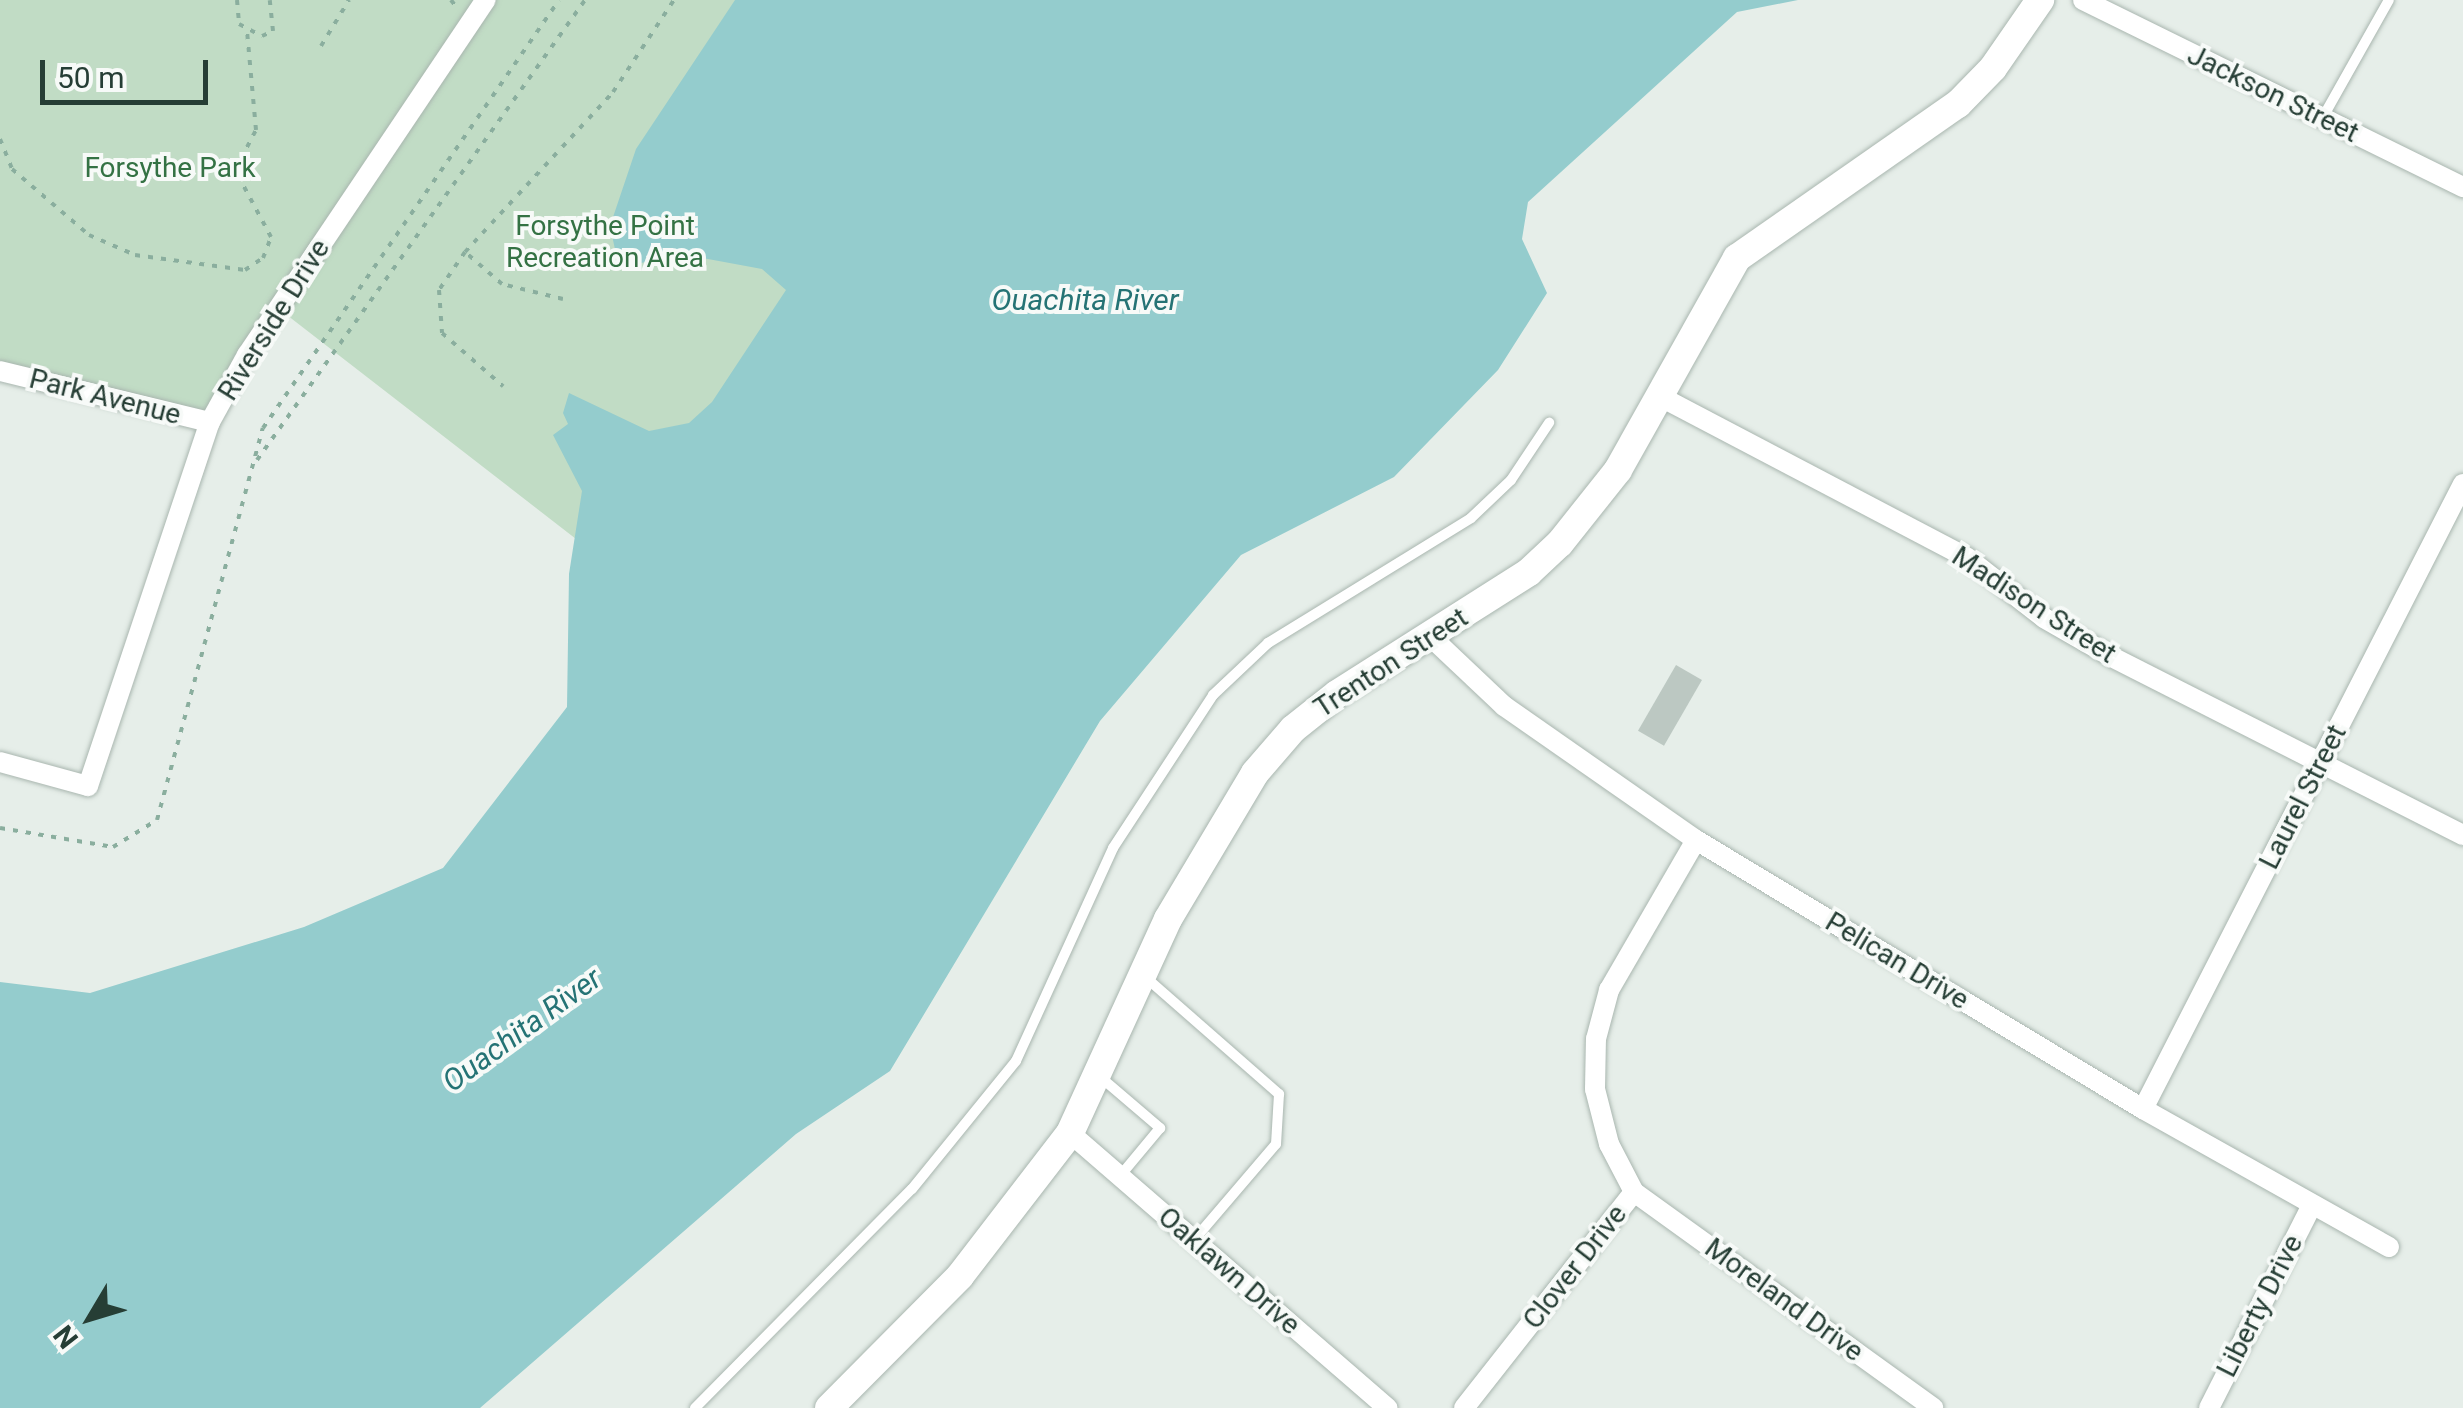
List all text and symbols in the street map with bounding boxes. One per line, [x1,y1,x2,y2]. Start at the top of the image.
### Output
street label: Jackson Street [2182,38,2364,150]
scale bar [45,40,212,102]
text: 50 m [57,60,124,95]
park label: Forsythe Park [84,151,256,185]
park label: Forsythe Point Recreation Area [506,209,704,275]
street label: Riverside Drive [211,233,337,407]
water label: Ouachita River [991,282,1179,318]
street label: Park Avenue [26,362,184,432]
street label: Madison Street [1946,539,2122,671]
street label: Trenton Street [1308,601,1474,725]
street label: Laurel Street [2252,719,2354,875]
street label: Pelican Drive [1819,905,1975,1017]
water label: Ouachita River [436,960,608,1100]
street label: Clover Drive [1516,1198,1634,1336]
street label: Oaklawn Drive [1151,1200,1307,1342]
street label: Liberty Drive [2210,1229,2310,1383]
street label: Moreland Drive [1698,1231,1870,1369]
north arrow [40,1268,140,1368]
text: N [47,1319,85,1355]

